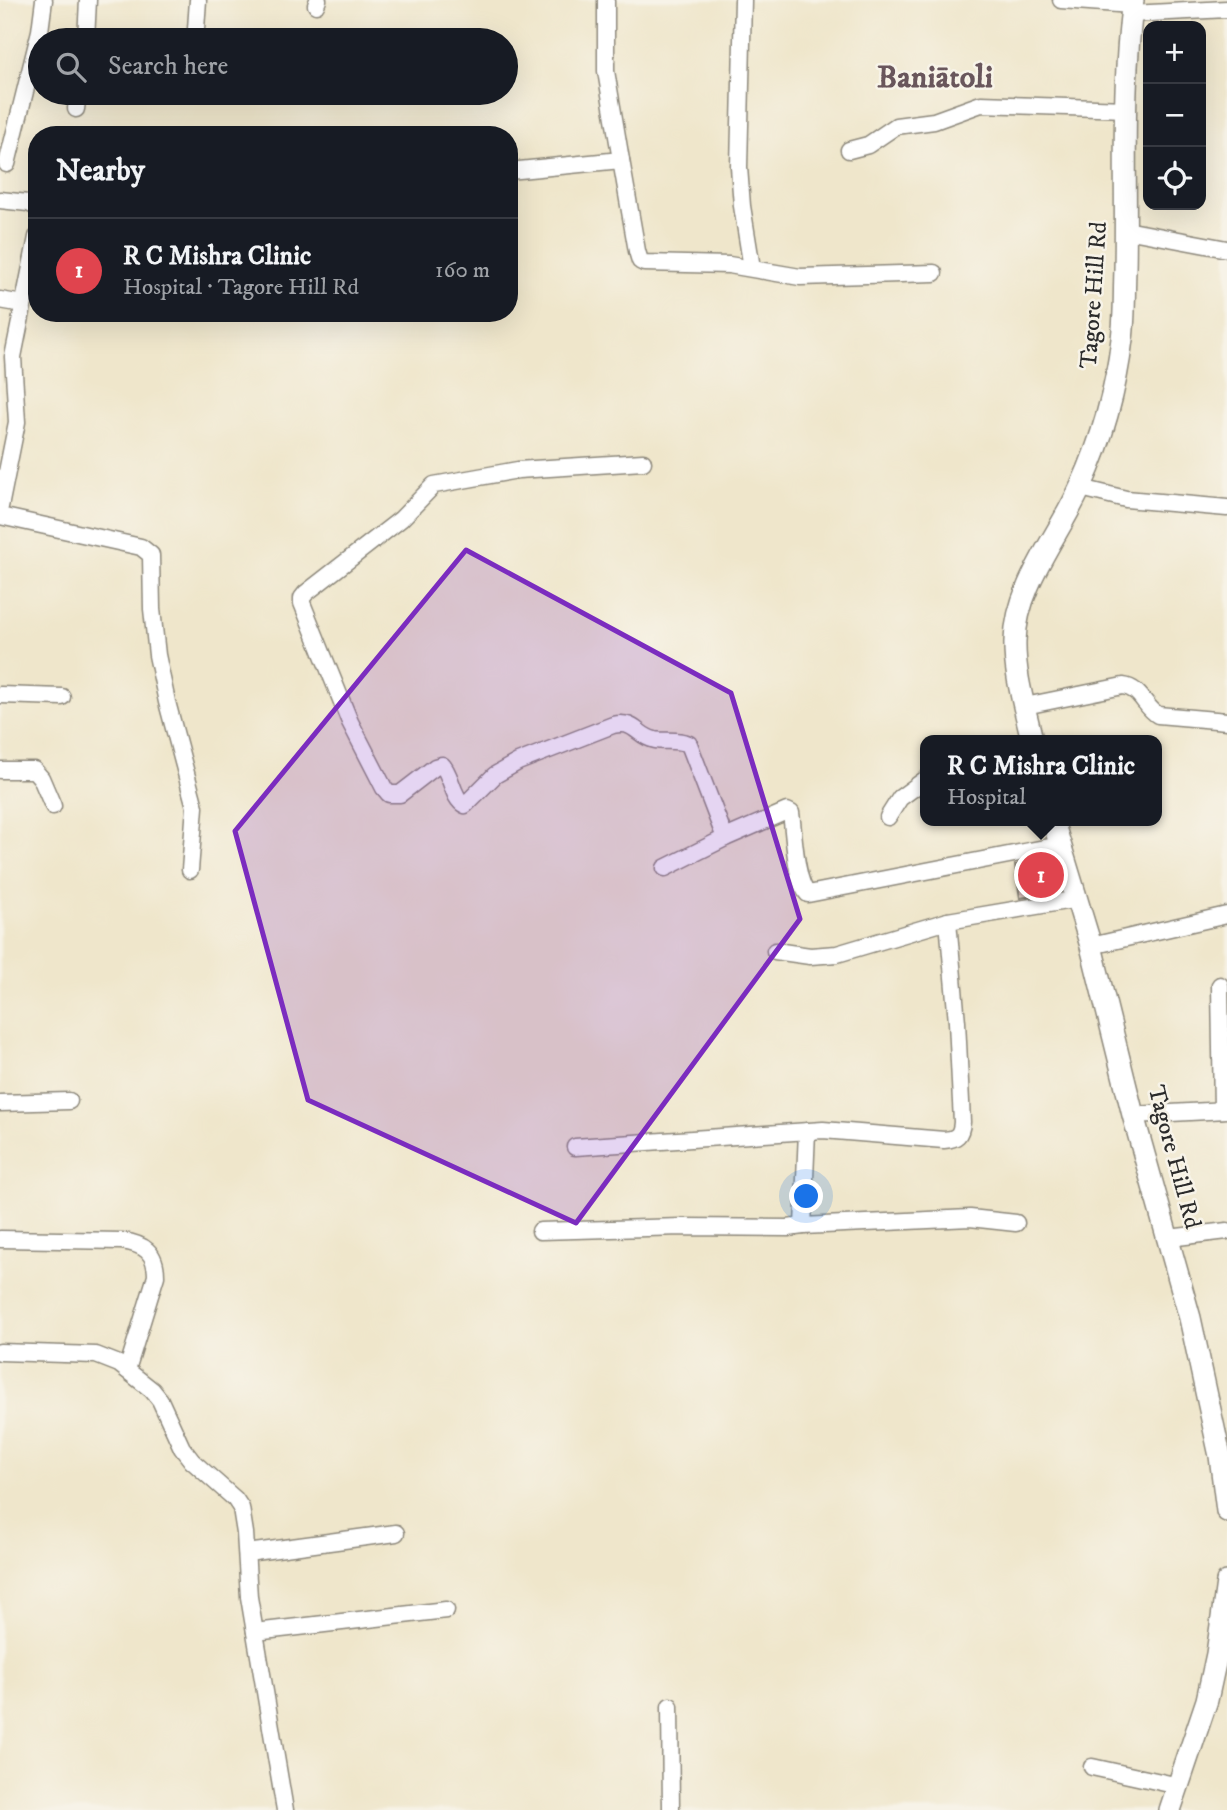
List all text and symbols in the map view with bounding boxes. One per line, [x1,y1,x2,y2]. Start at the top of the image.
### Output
map controls [1143,21,1206,210]
button: + [1143,21,1206,84]
search box [28,28,518,105]
icon: search [52,48,90,86]
text: Search here [108,50,228,83]
district label: Baniātoli [877,58,993,98]
button: − [1143,84,1206,147]
button: locate [1143,147,1206,210]
text: Nearby [56,153,145,190]
street label: Tagore Hill Rd [1074,220,1114,370]
text: R C Mishra Clinic [123,240,311,273]
text: 1 [75,256,83,285]
text: 160 m [435,256,490,285]
text: Hospital · Tagore Hill Rd [123,273,359,302]
popup [920,735,1162,826]
text: R C Mishra Clinic [947,750,1135,783]
text: Hospital [947,783,1026,812]
pin: 1 [1018,849,1064,901]
street label: Tagore Hill Rd [1140,1082,1208,1232]
your location [789,1179,823,1213]

